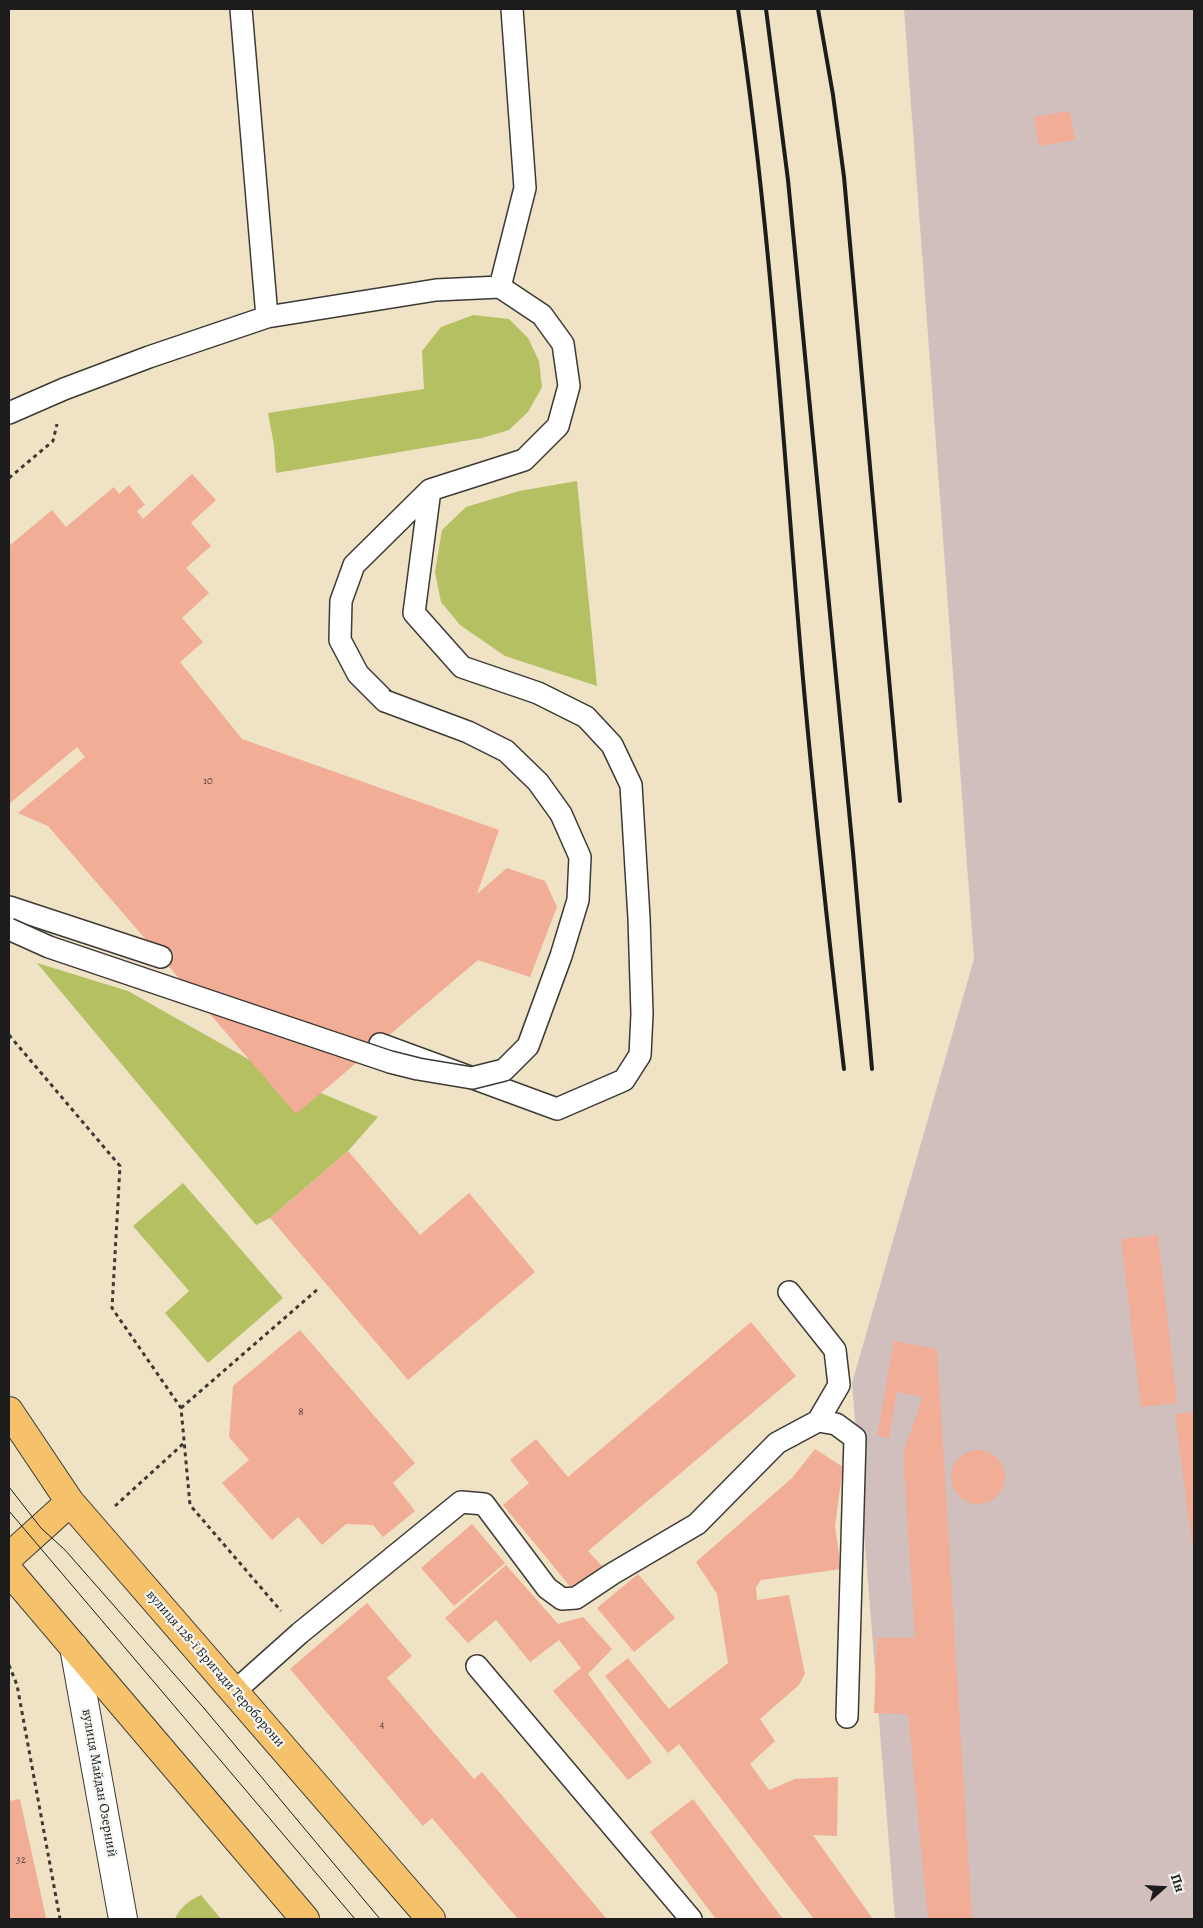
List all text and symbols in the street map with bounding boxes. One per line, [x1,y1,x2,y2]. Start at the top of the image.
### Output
house number: 10 [203,774,213,788]
house number: 8 [298,1405,304,1419]
street label: вулиця 128-ї Бригади Тероборони [142,1587,288,1751]
street label: вулиця Майдан Озерний [78,1708,120,1858]
house number: 4 [380,1718,384,1732]
house number: 32 [16,1853,26,1867]
north arrow [1138,1863,1188,1913]
text: Пн [1166,1871,1190,1895]

